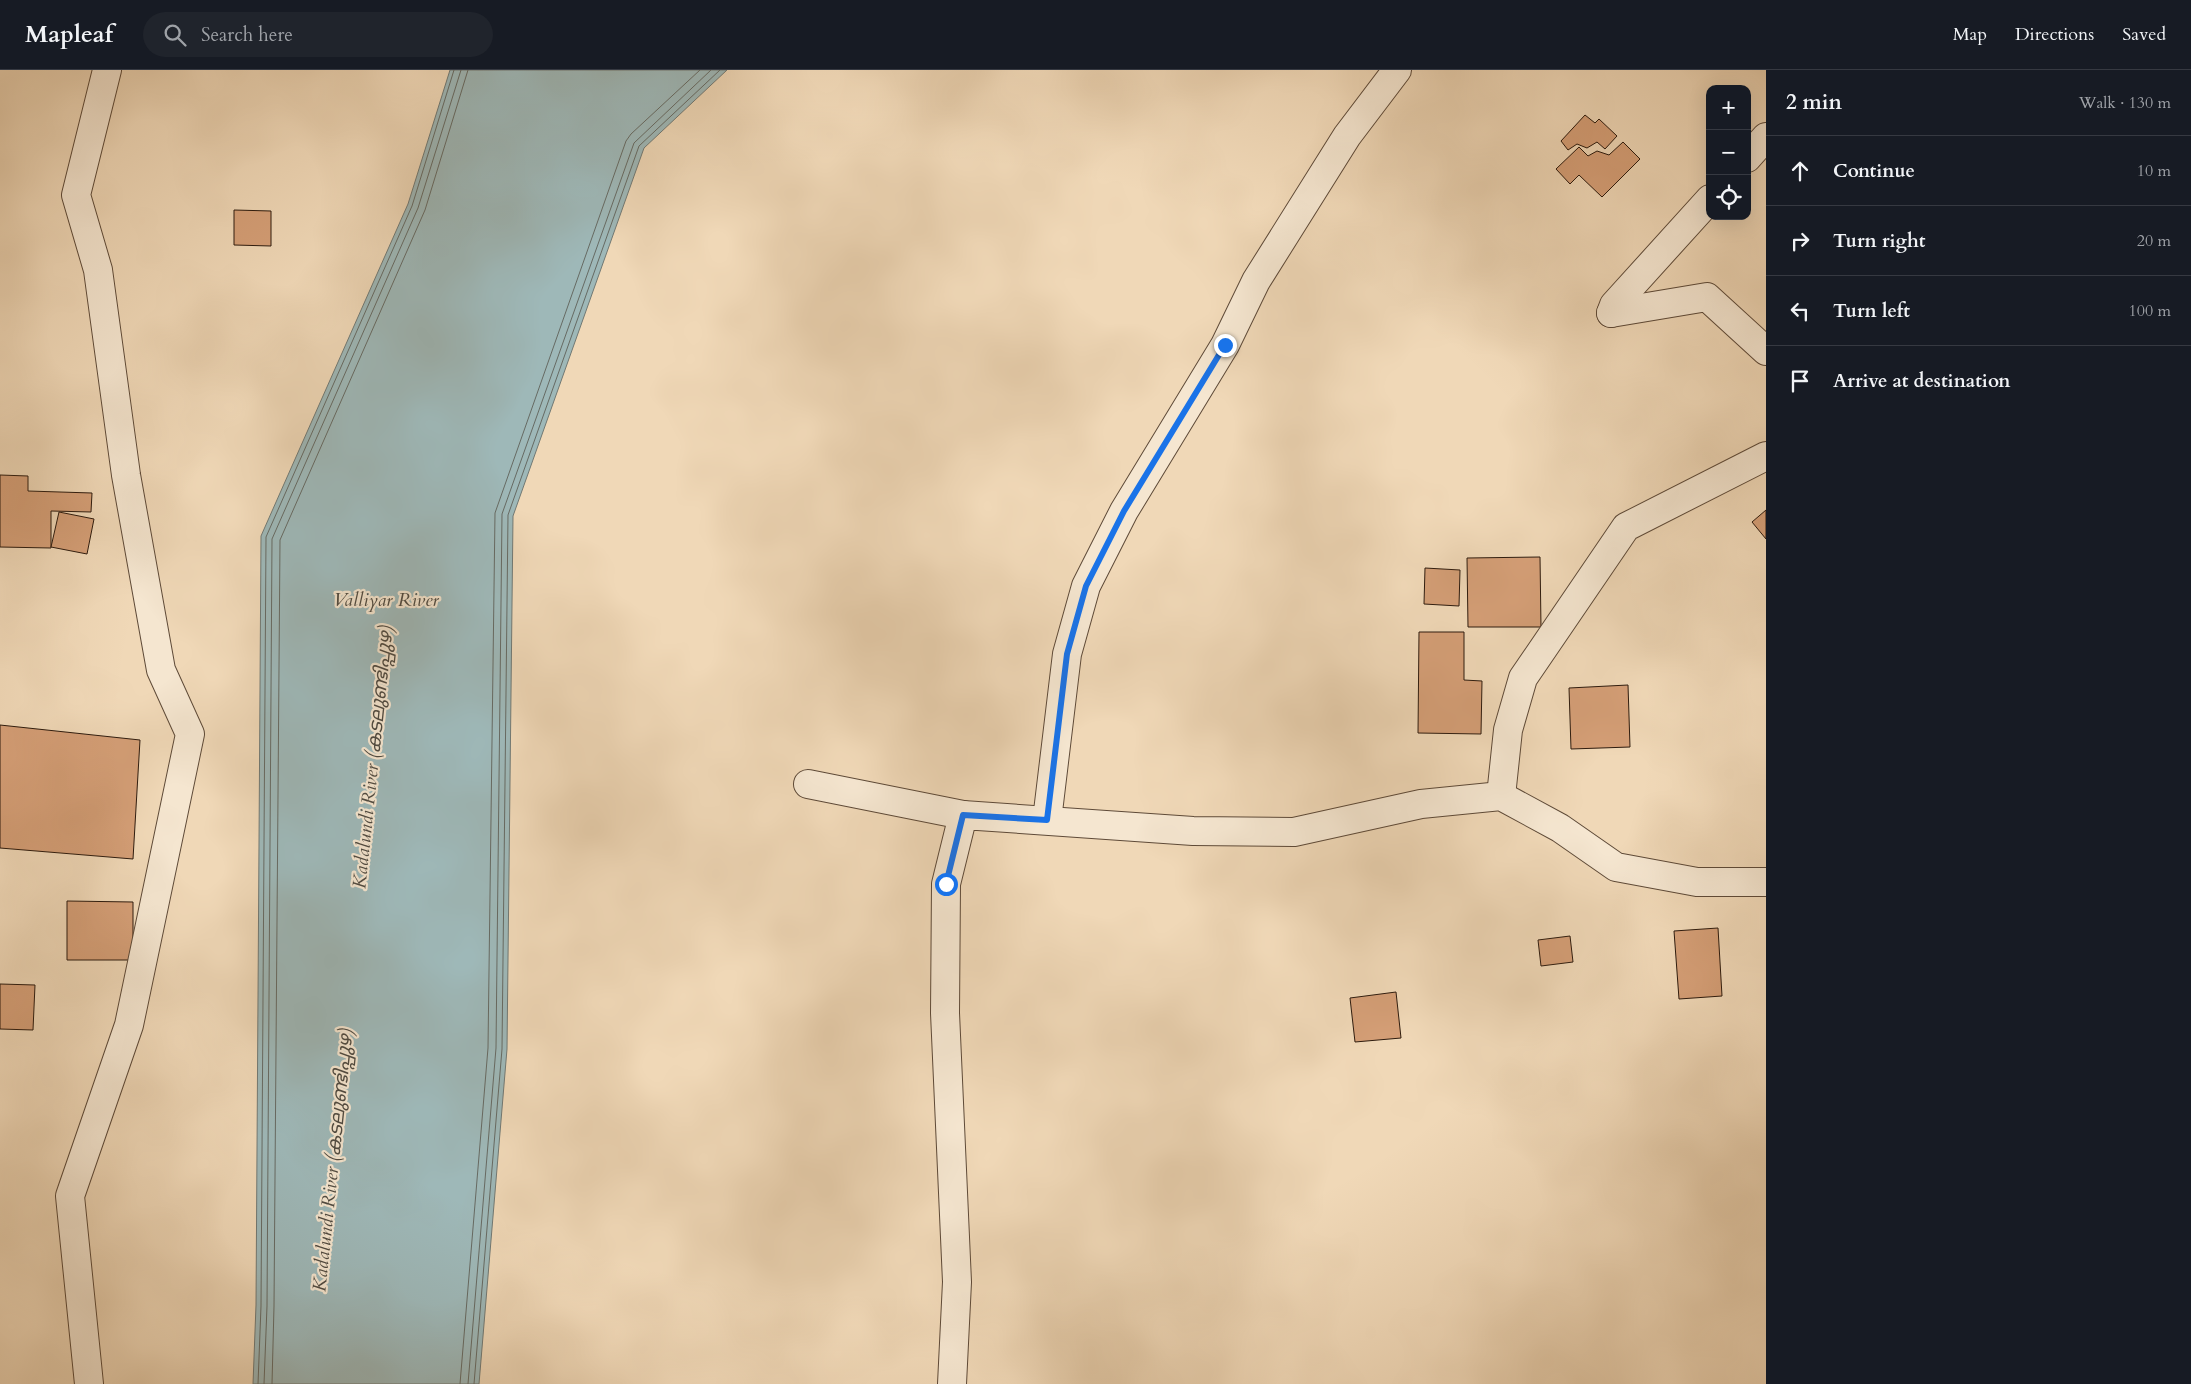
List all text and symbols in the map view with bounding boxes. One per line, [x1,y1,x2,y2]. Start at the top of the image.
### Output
search box [143,12,493,57]
text: Mapleaf [25,18,113,51]
icon: search [161,21,189,49]
text: Search here [201,22,293,48]
text: Map [1953,22,1987,47]
text: Directions [2015,22,2094,47]
text: Saved [2122,22,2166,47]
map controls [1706,85,1751,220]
button: + [1706,85,1751,130]
text: 2 min [1786,88,1842,117]
text: Walk · 130 m [2079,92,2171,114]
button: − [1706,130,1751,175]
icon: ahead [1786,157,1814,185]
text: Continue [1833,158,1915,184]
text: 10 m [2137,160,2171,182]
button: locate [1706,175,1751,220]
icon: right [1786,227,1814,255]
text: Turn right [1833,228,1925,254]
text: 20 m [2137,230,2171,252]
icon: left [1786,297,1814,325]
text: Turn left [1833,298,1910,324]
text: 100 m [2129,300,2171,322]
route end [1214,334,1237,357]
icon: arrive [1786,367,1814,395]
text: Arrive at destination [1833,368,2010,394]
water label: Valliyar River [333,587,439,613]
water label: Kadalundi River (കടലുണ്ടിപ്പുഴ) [346,624,400,890]
route start [935,873,958,896]
water label: Kadalundi River (കടലുണ്ടിപ്പുഴ) [306,1027,360,1293]

